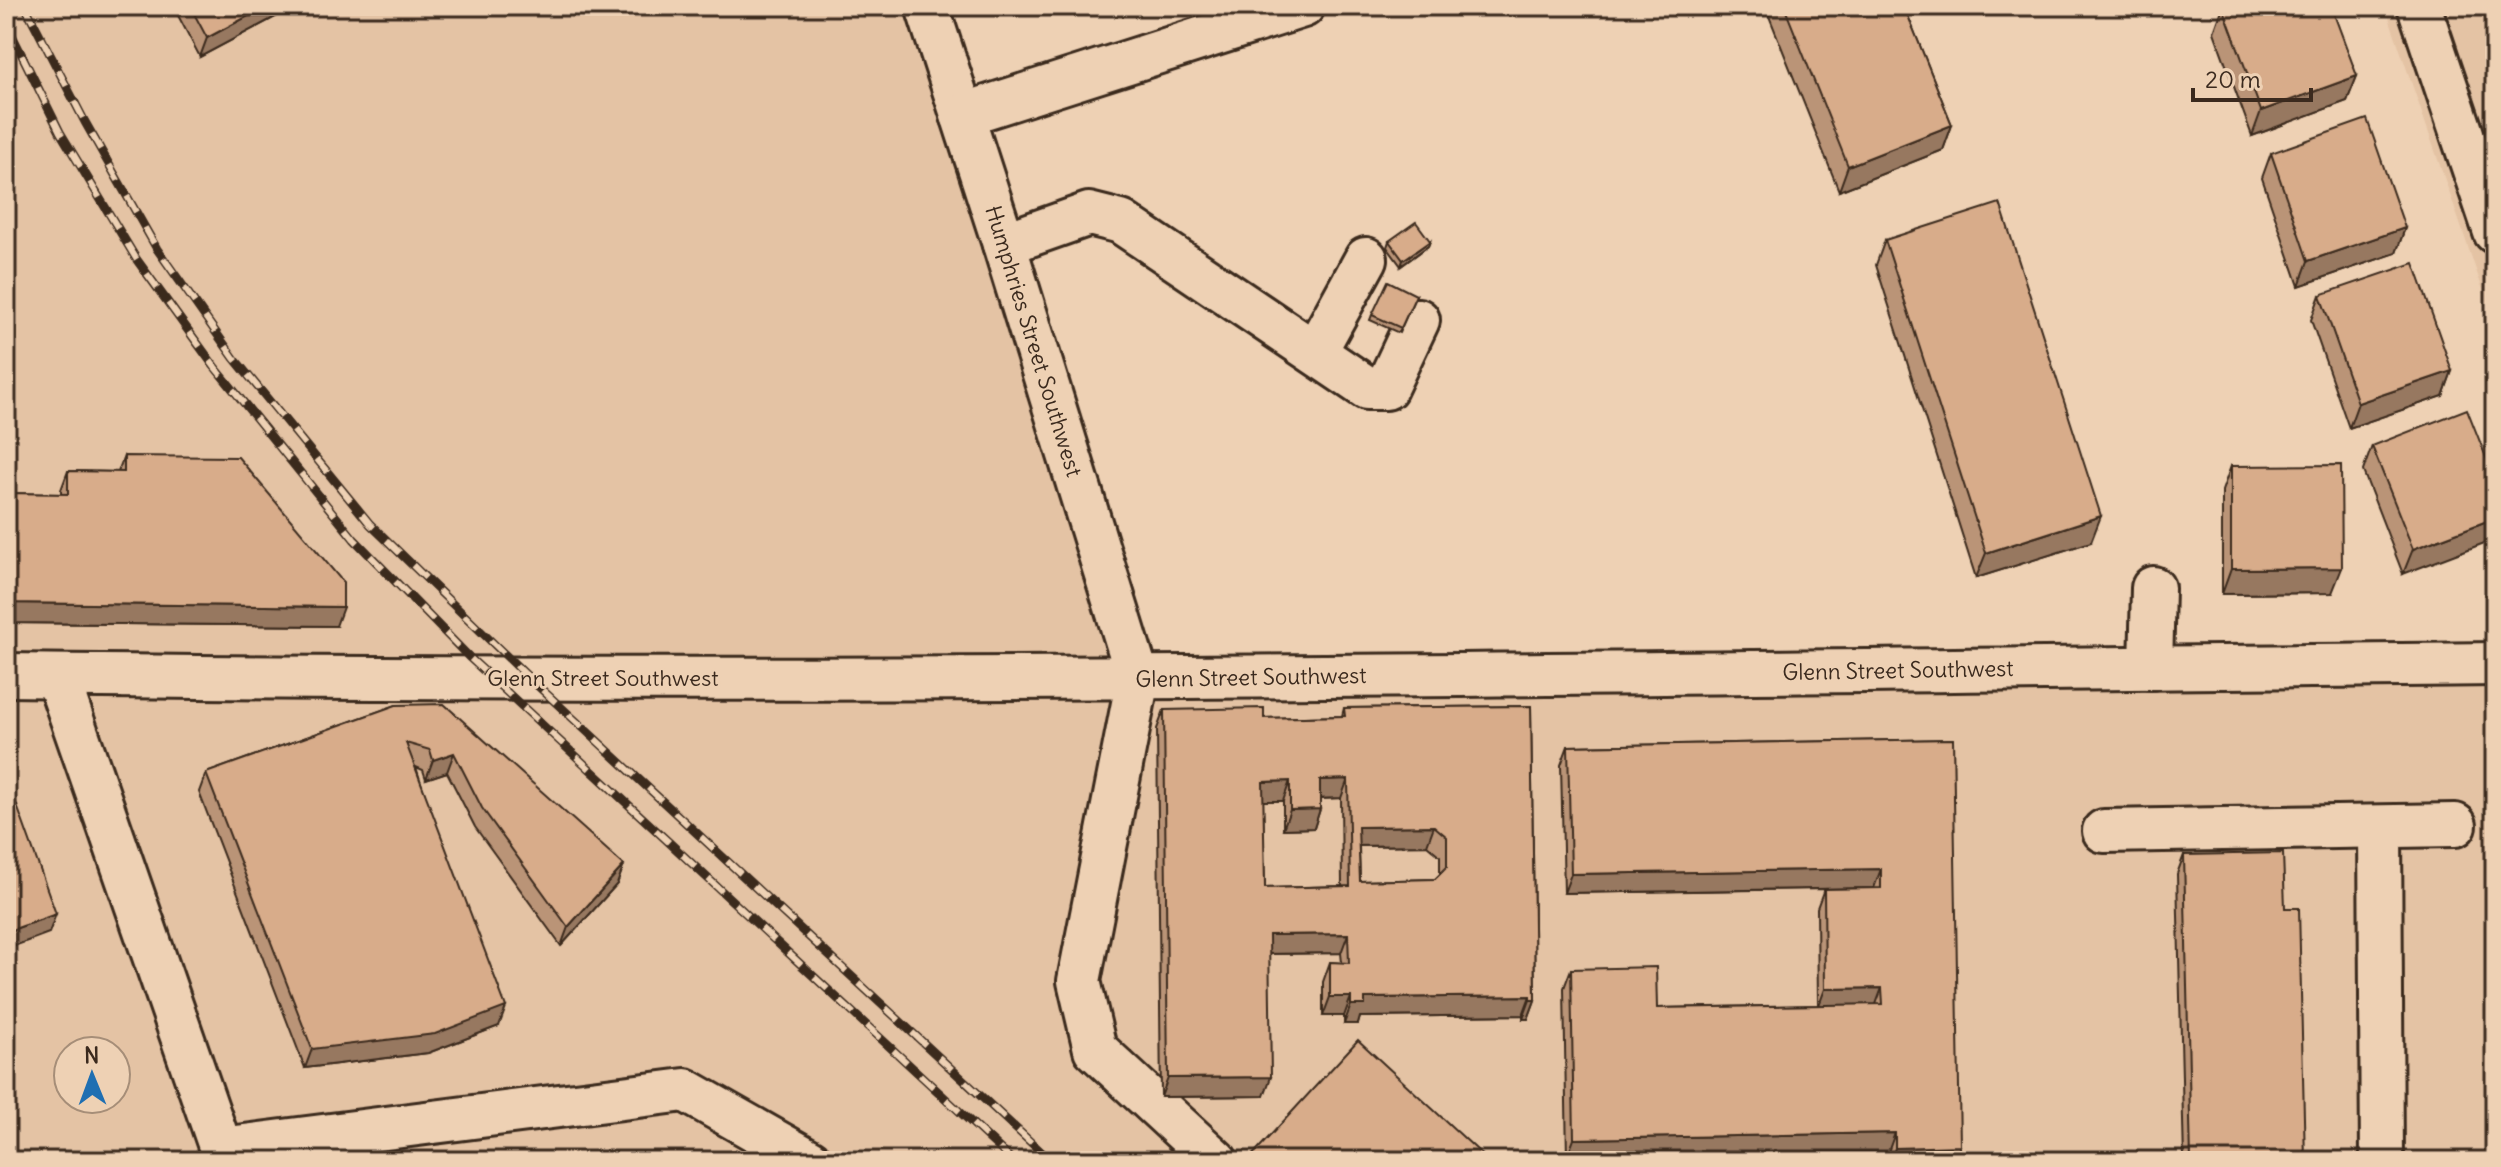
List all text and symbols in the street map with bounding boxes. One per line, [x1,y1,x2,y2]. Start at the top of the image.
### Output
scale bar [2193,52,2311,102]
text: 20 m [2205,64,2261,94]
street label: Humphries Street Southwest [979,202,1089,480]
street label: Glenn Street Southwest [1782,654,2014,686]
street label: Glenn Street Southwest [1135,661,1367,693]
street label: Glenn Street Southwest [487,664,719,692]
north arrow [52,1035,132,1115]
text: N [84,1041,99,1069]

